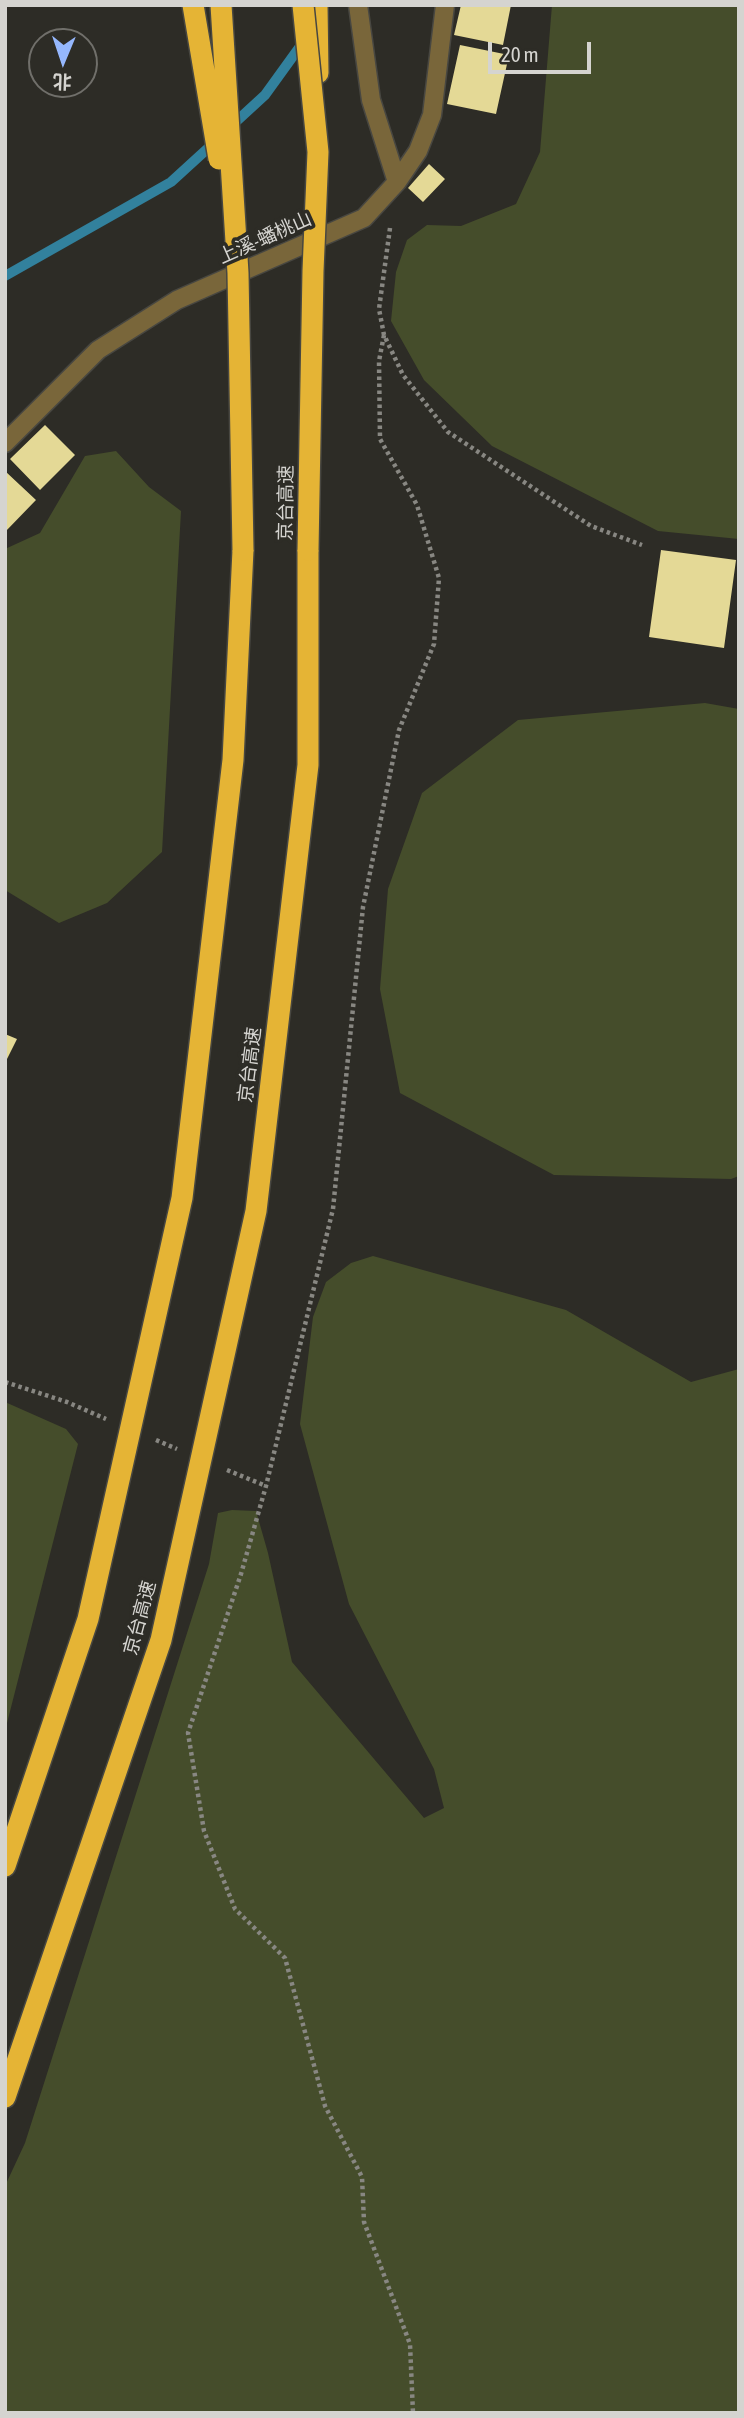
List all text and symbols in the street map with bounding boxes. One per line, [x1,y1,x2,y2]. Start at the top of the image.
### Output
north arrow [28,28,98,98]
scale bar [492,28,595,72]
text: 20 m [501,42,539,66]
text: 北 [52,71,72,93]
street label: 上溪-蟠桃山 [215,207,315,269]
street label: 京台高速 [274,465,298,541]
street label: 京台高速 [234,1026,266,1104]
street label: 京台高速 [119,1578,161,1658]

